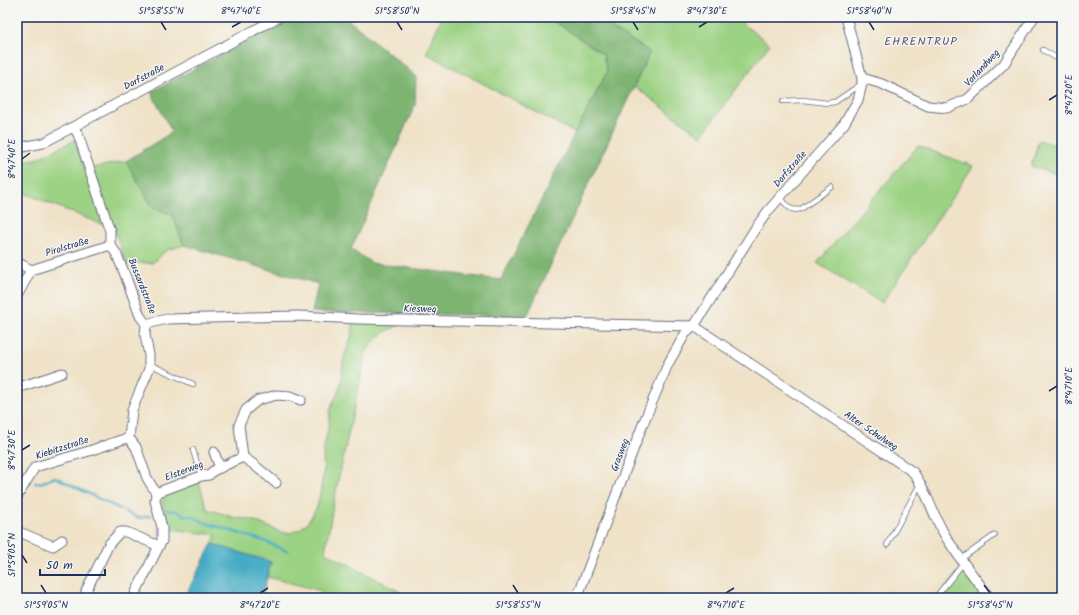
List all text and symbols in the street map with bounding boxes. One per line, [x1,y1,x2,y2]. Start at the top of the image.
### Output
text: 51°58'55"N [138,3,184,19]
text: 8°47'40"E [221,3,262,19]
text: 51°58'50"N [374,3,420,19]
text: 51°58'45"N [610,3,656,19]
text: 8°47'30"E [687,3,729,19]
text: 51°58'40"N [846,3,892,19]
district label: EHRENTRUP [884,32,958,51]
street label: Vorlandweg [960,45,1004,90]
street label: Dorfstraße [121,59,168,95]
text: 8°47'20"E [1061,73,1077,115]
text: 8°47'40"E [4,138,20,179]
street label: Dorfstraße [769,147,811,191]
street label: Pirolstraße [43,233,91,261]
street label: Bussardstraße [123,256,161,317]
street label: Kiesweg [403,301,437,317]
text: 8°47'10"E [1061,366,1077,405]
street label: Alter Schulweg [841,407,902,455]
text: 8°47'30"E [4,428,20,470]
street label: Kiebitzstraße [33,432,91,464]
street label: Grasweg [606,436,634,474]
street label: Elsterweg [162,456,206,486]
text: 51°59'05"N [4,533,20,577]
scale bar [40,551,105,577]
text: 50 m [46,556,73,575]
text: 51°59'05"N [24,597,68,613]
text: 8°47'20"E [240,597,282,613]
text: 51°58'55"N [495,597,541,613]
text: 8°47'10"E [707,597,746,613]
text: 51°58'45"N [967,597,1013,613]

